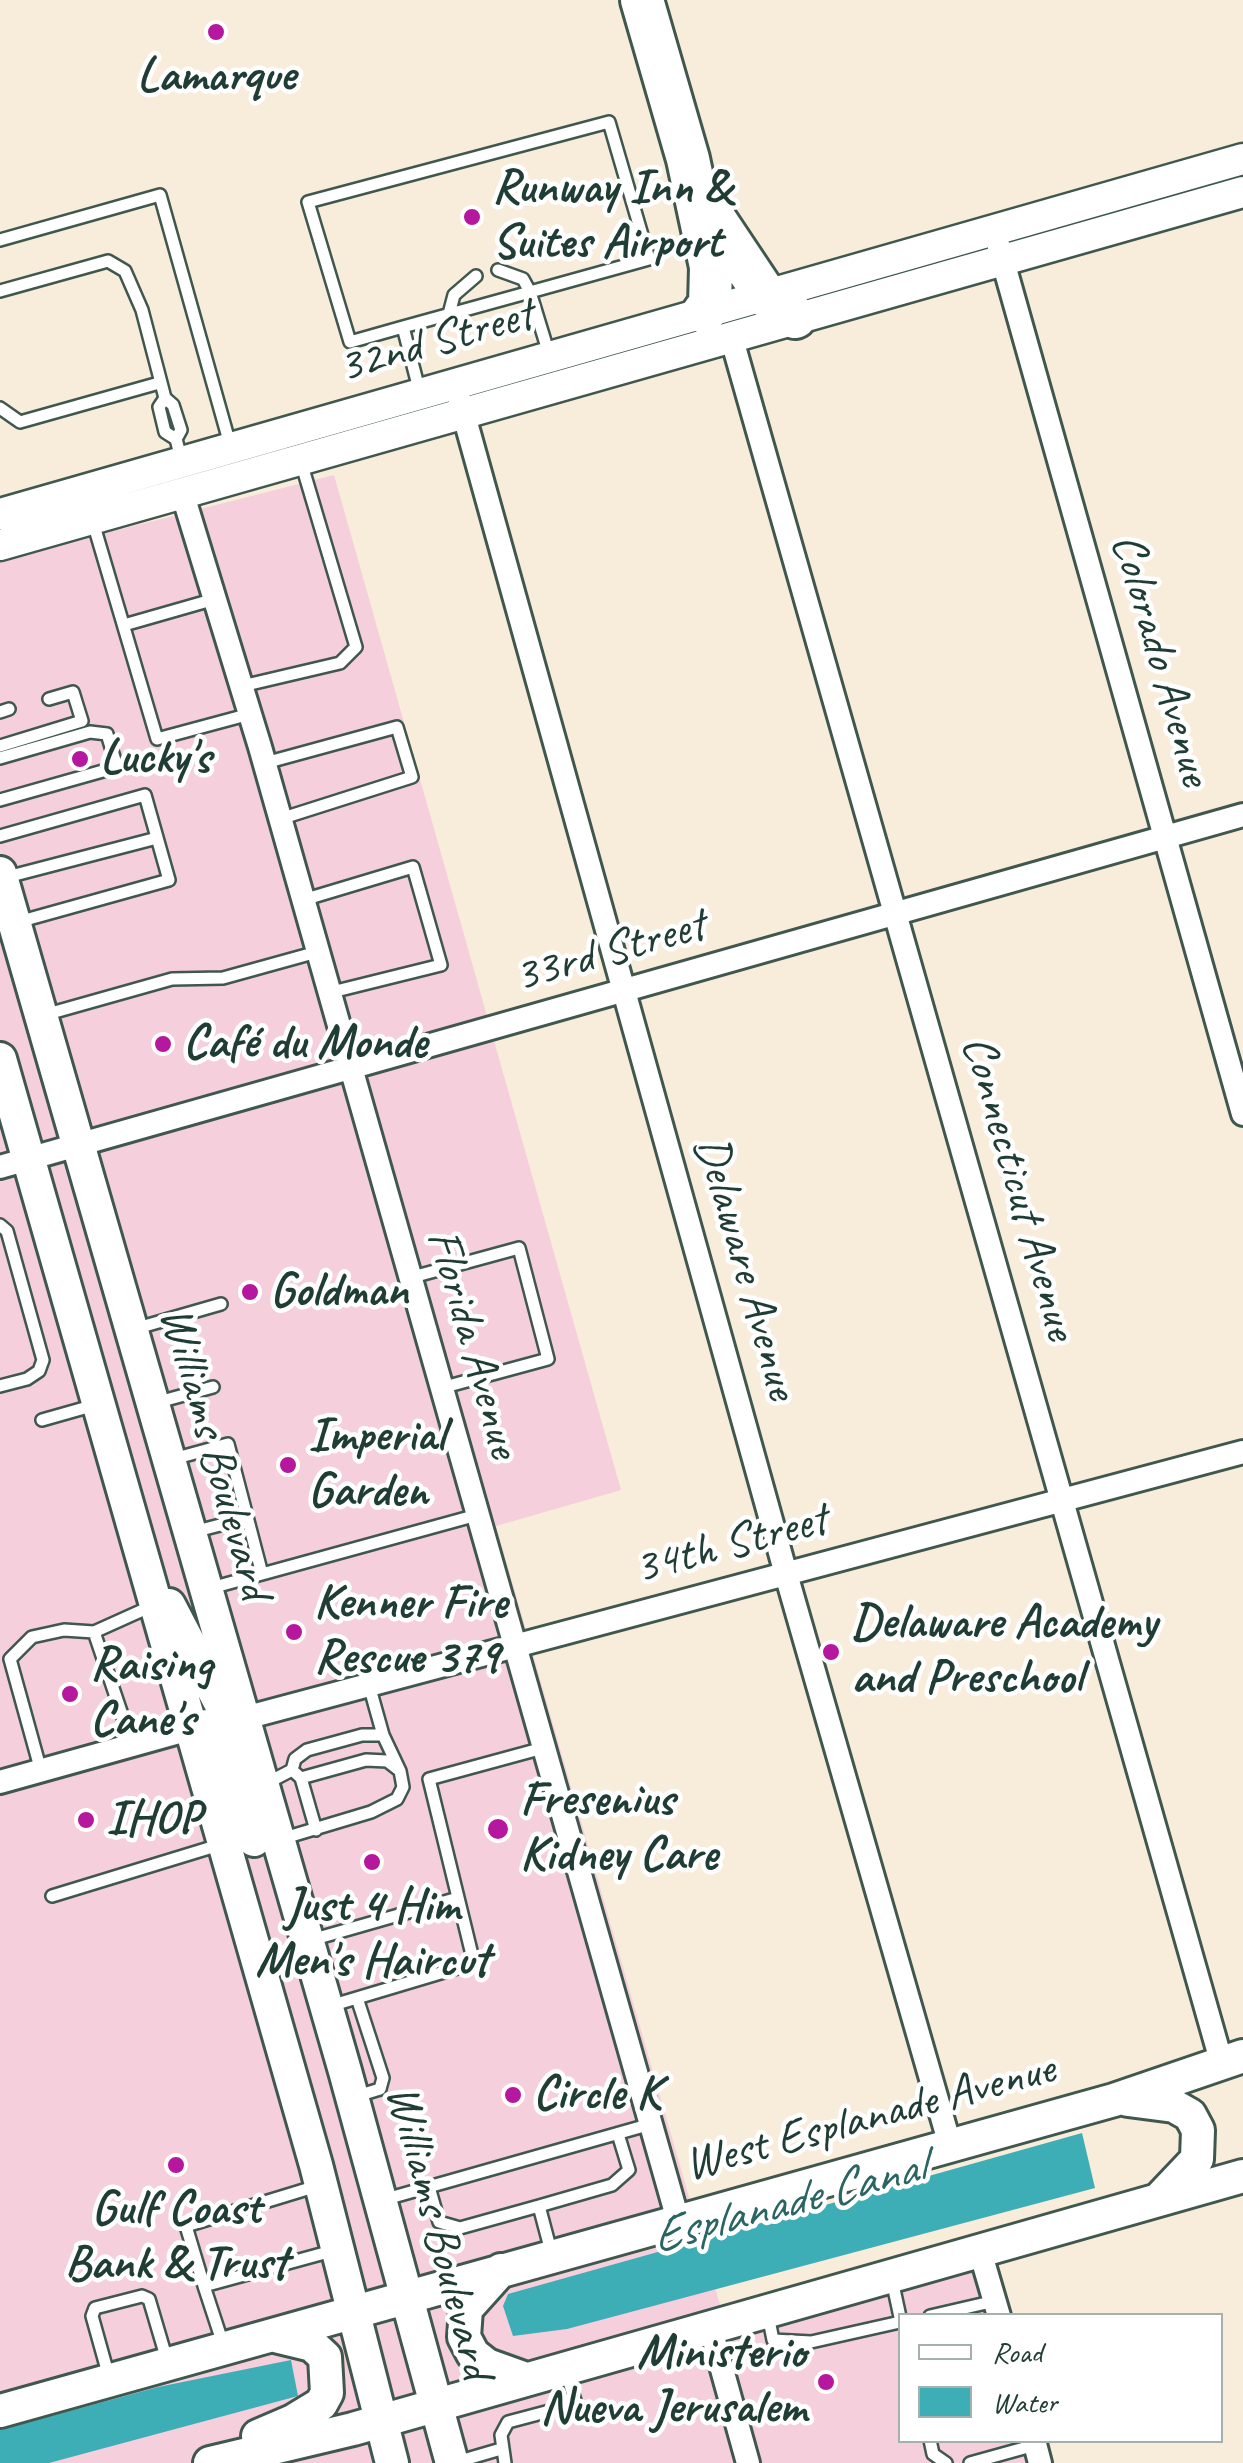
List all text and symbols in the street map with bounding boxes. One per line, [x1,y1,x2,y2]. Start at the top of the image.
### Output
marker: Lamarque [205,21,227,43]
place label: Lamarque [137,48,295,106]
place label: Runway Inn & Suites Airport [492,160,731,273]
marker: Runway Inn & Suites Airport [461,206,483,228]
street label: 32nd Street [332,287,540,397]
street label: Colorado Avenue [1097,527,1223,793]
place label: Lucky's [100,730,210,788]
marker: Lucky's [69,748,91,770]
street label: 33rd Street [508,897,712,1007]
place label: Café du Monde [183,1015,427,1073]
street label: Connecticut Avenue [947,1029,1089,1347]
marker: Café du Monde [152,1033,174,1055]
street label: Delaware Avenue [680,1130,810,1406]
street label: Florida Avenue [412,1223,532,1465]
place label: Goldman [270,1263,408,1321]
marker: Goldman [239,1281,261,1303]
street label: Williams Boulevard [145,1300,283,1606]
place label: Imperial Garden [308,1408,444,1521]
marker: Imperial Garden [277,1454,299,1476]
street label: 34th Street [628,1492,834,1598]
place label: Kenner Fire Rescue 379 [314,1575,507,1688]
place label: Delaware Academy and Preschool [851,1595,1157,1708]
marker: Kenner Fire Rescue 379 [283,1621,305,1643]
place label: Raising Cane's [90,1637,212,1750]
marker: Delaware Academy and Preschool [820,1641,842,1663]
marker: Raising Cane's [59,1683,81,1705]
place label: Fresenius Kidney Care [520,1772,717,1885]
place label: IHOP [106,1791,200,1849]
marker: IHOP [75,1809,97,1831]
marker: Fresenius Kidney Care [485,1816,511,1842]
marker: Just 4 Him Men's Haircut [361,1851,383,1873]
place label: Just 4 Him Men's Haircut [255,1878,489,1991]
street label: West Esplanade Avenue [679,2041,1061,2195]
place label: Circle K [533,2066,660,2124]
street label: Williams Boulevard [371,2079,505,2385]
marker: Circle K [502,2084,524,2106]
water label: Esplanade Canal [645,2139,931,2269]
marker: Gulf Coast Bank & Trust [165,2154,187,2176]
place label: Gulf Coast Bank & Trust [65,2181,287,2294]
legend [898,2313,1223,2443]
place label: Ministerio Nueva Jerusalem [540,2325,806,2438]
text: Road [992,2333,1042,2371]
marker: Ministerio Nueva Jerusalem [815,2371,837,2393]
text: Water [992,2383,1057,2421]

